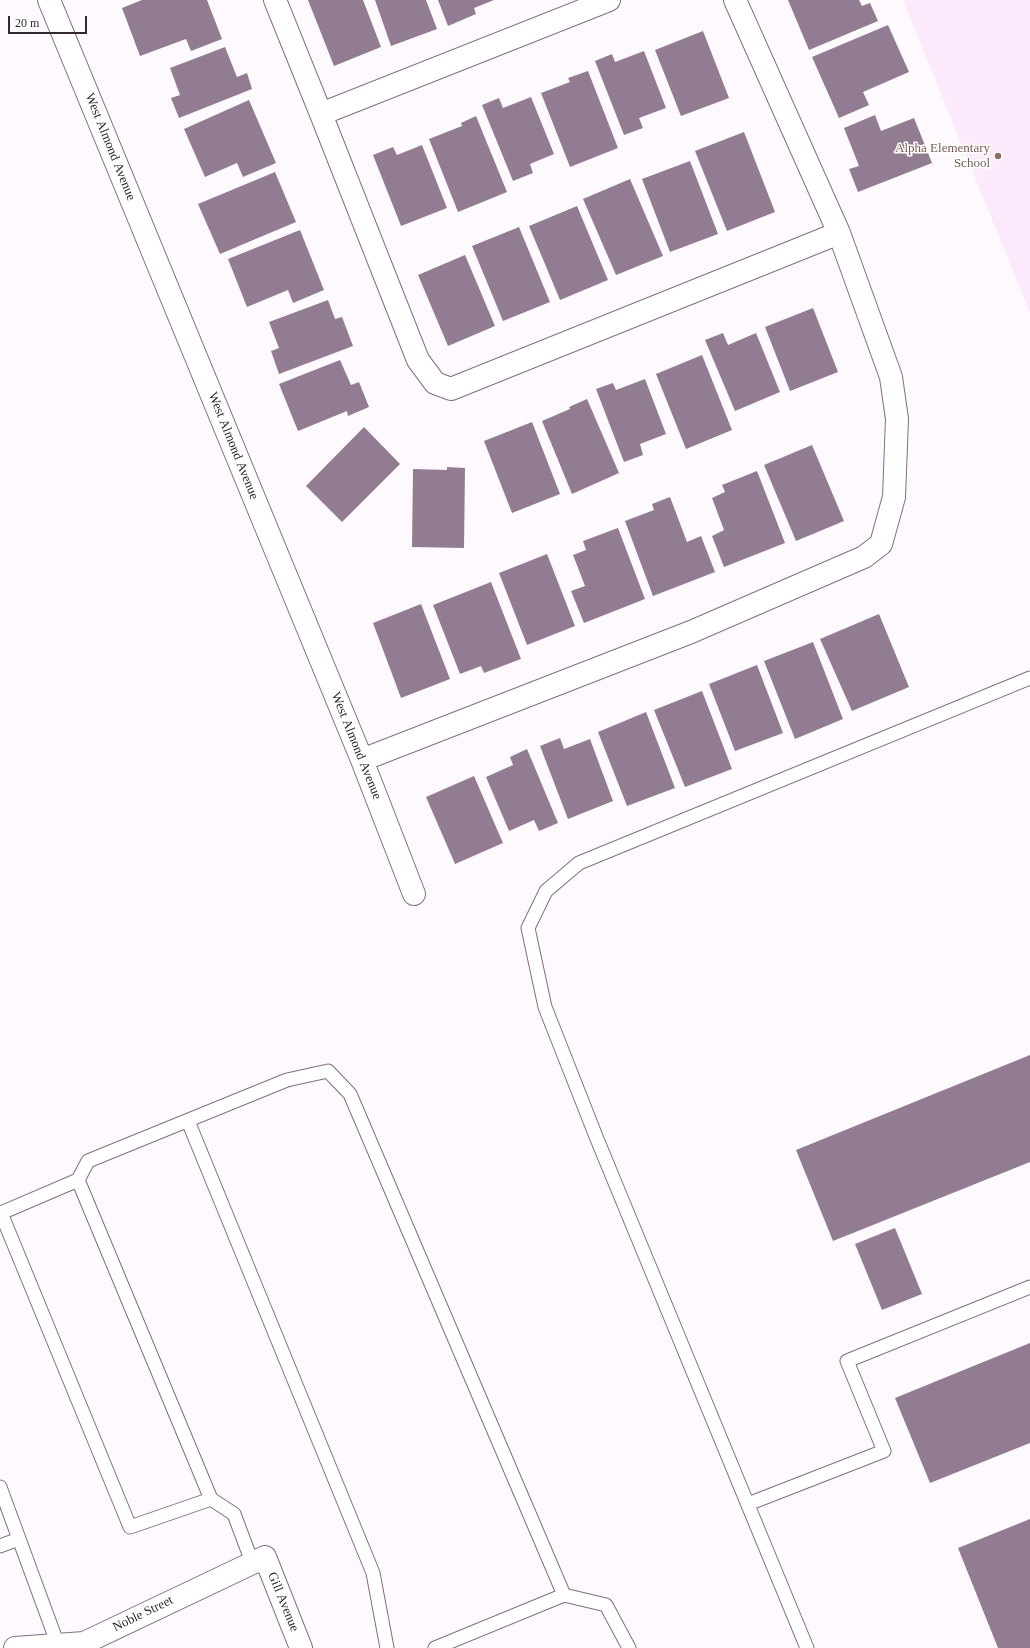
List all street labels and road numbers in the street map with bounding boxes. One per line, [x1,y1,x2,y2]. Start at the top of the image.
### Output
street label: West Almond Avenue [81,91,139,203]
street label: West Almond Avenue [204,390,262,502]
street label: West Almond Avenue [327,690,385,802]
street label: Gill Avenue [264,1570,302,1634]
street label: Noble Street [110,1593,176,1635]

